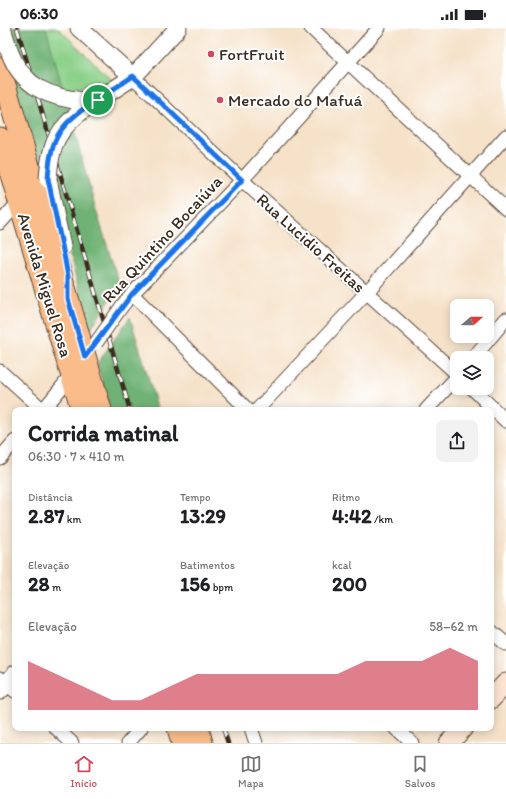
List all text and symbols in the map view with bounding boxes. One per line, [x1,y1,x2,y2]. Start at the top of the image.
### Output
text: 06:30 [20,5,58,23]
place label: FortFruit [219,44,285,64]
marker: FortFruit [206,49,216,59]
pin [81,83,115,117]
icon: arrive [87,89,109,111]
place label: Mercado do Mafuá [228,90,363,110]
marker: Mercado do Mafuá [215,95,225,105]
street label: Rua Quintino Bocaiúva [98,171,226,307]
street label: Rua Lucidio Freitas [253,189,369,297]
street label: Avenida Miguel Rosa [14,211,76,359]
north arrow [450,299,494,343]
map controls [450,299,494,395]
button: layers [450,351,494,395]
text: Corrida matinal [28,420,178,447]
button: share [436,420,478,462]
text: 06:30 · 7 × 410 m [28,449,125,464]
text: Distância [28,491,73,504]
text: Tempo [180,491,211,504]
text: Ritmo [332,491,360,504]
text: 2.87 [28,504,64,528]
text: 13:29 [180,504,226,528]
text: 4:42 [332,504,371,528]
text: km [64,513,81,526]
text: /km [371,513,393,526]
text: Elevação [28,559,69,572]
text: Batimentos [180,559,235,572]
text: kcal [332,559,352,572]
text: 28 [28,572,49,596]
text: 156 [180,572,210,596]
text: 200 [332,572,367,596]
text: m [49,581,61,594]
text: bpm [210,581,233,594]
text: Elevação [28,619,77,634]
text: 58–62 m [429,619,478,634]
tab: Início [71,753,97,790]
tab: Mapa [238,753,264,790]
tab: Salvos [405,753,435,790]

